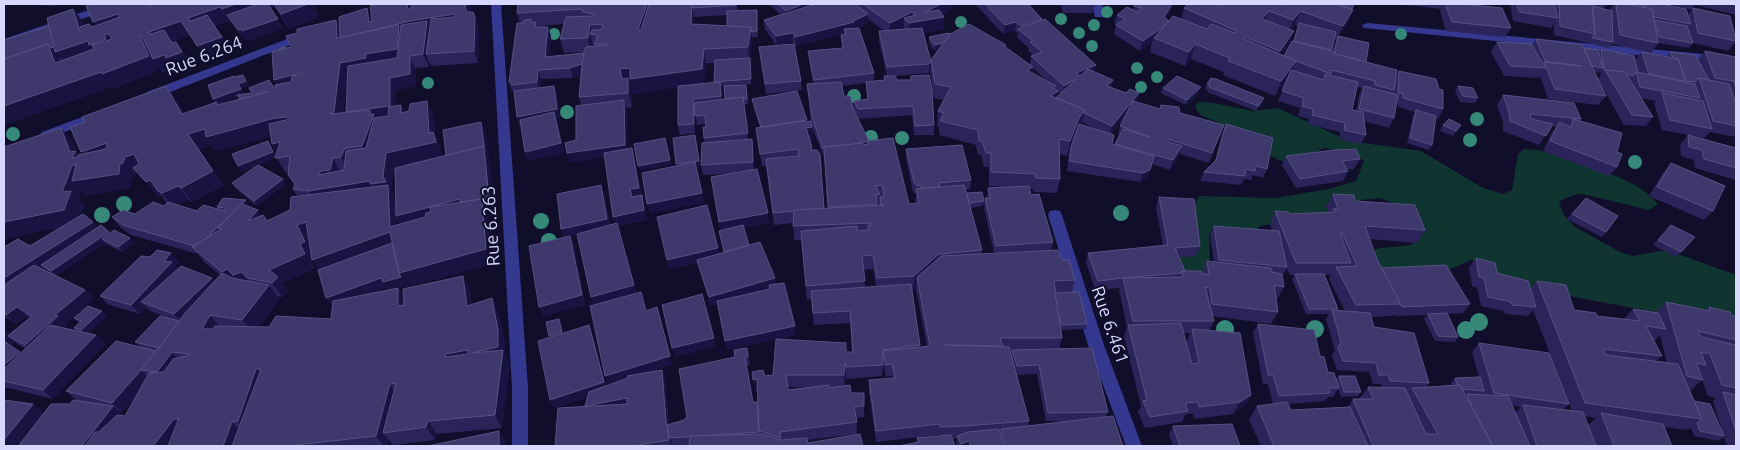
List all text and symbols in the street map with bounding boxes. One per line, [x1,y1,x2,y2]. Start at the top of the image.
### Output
street label: Rue 6.264 [162,31,245,79]
street label: Rue 6.263 [477,185,503,267]
street label: Rue 6.461 [1088,283,1134,366]

